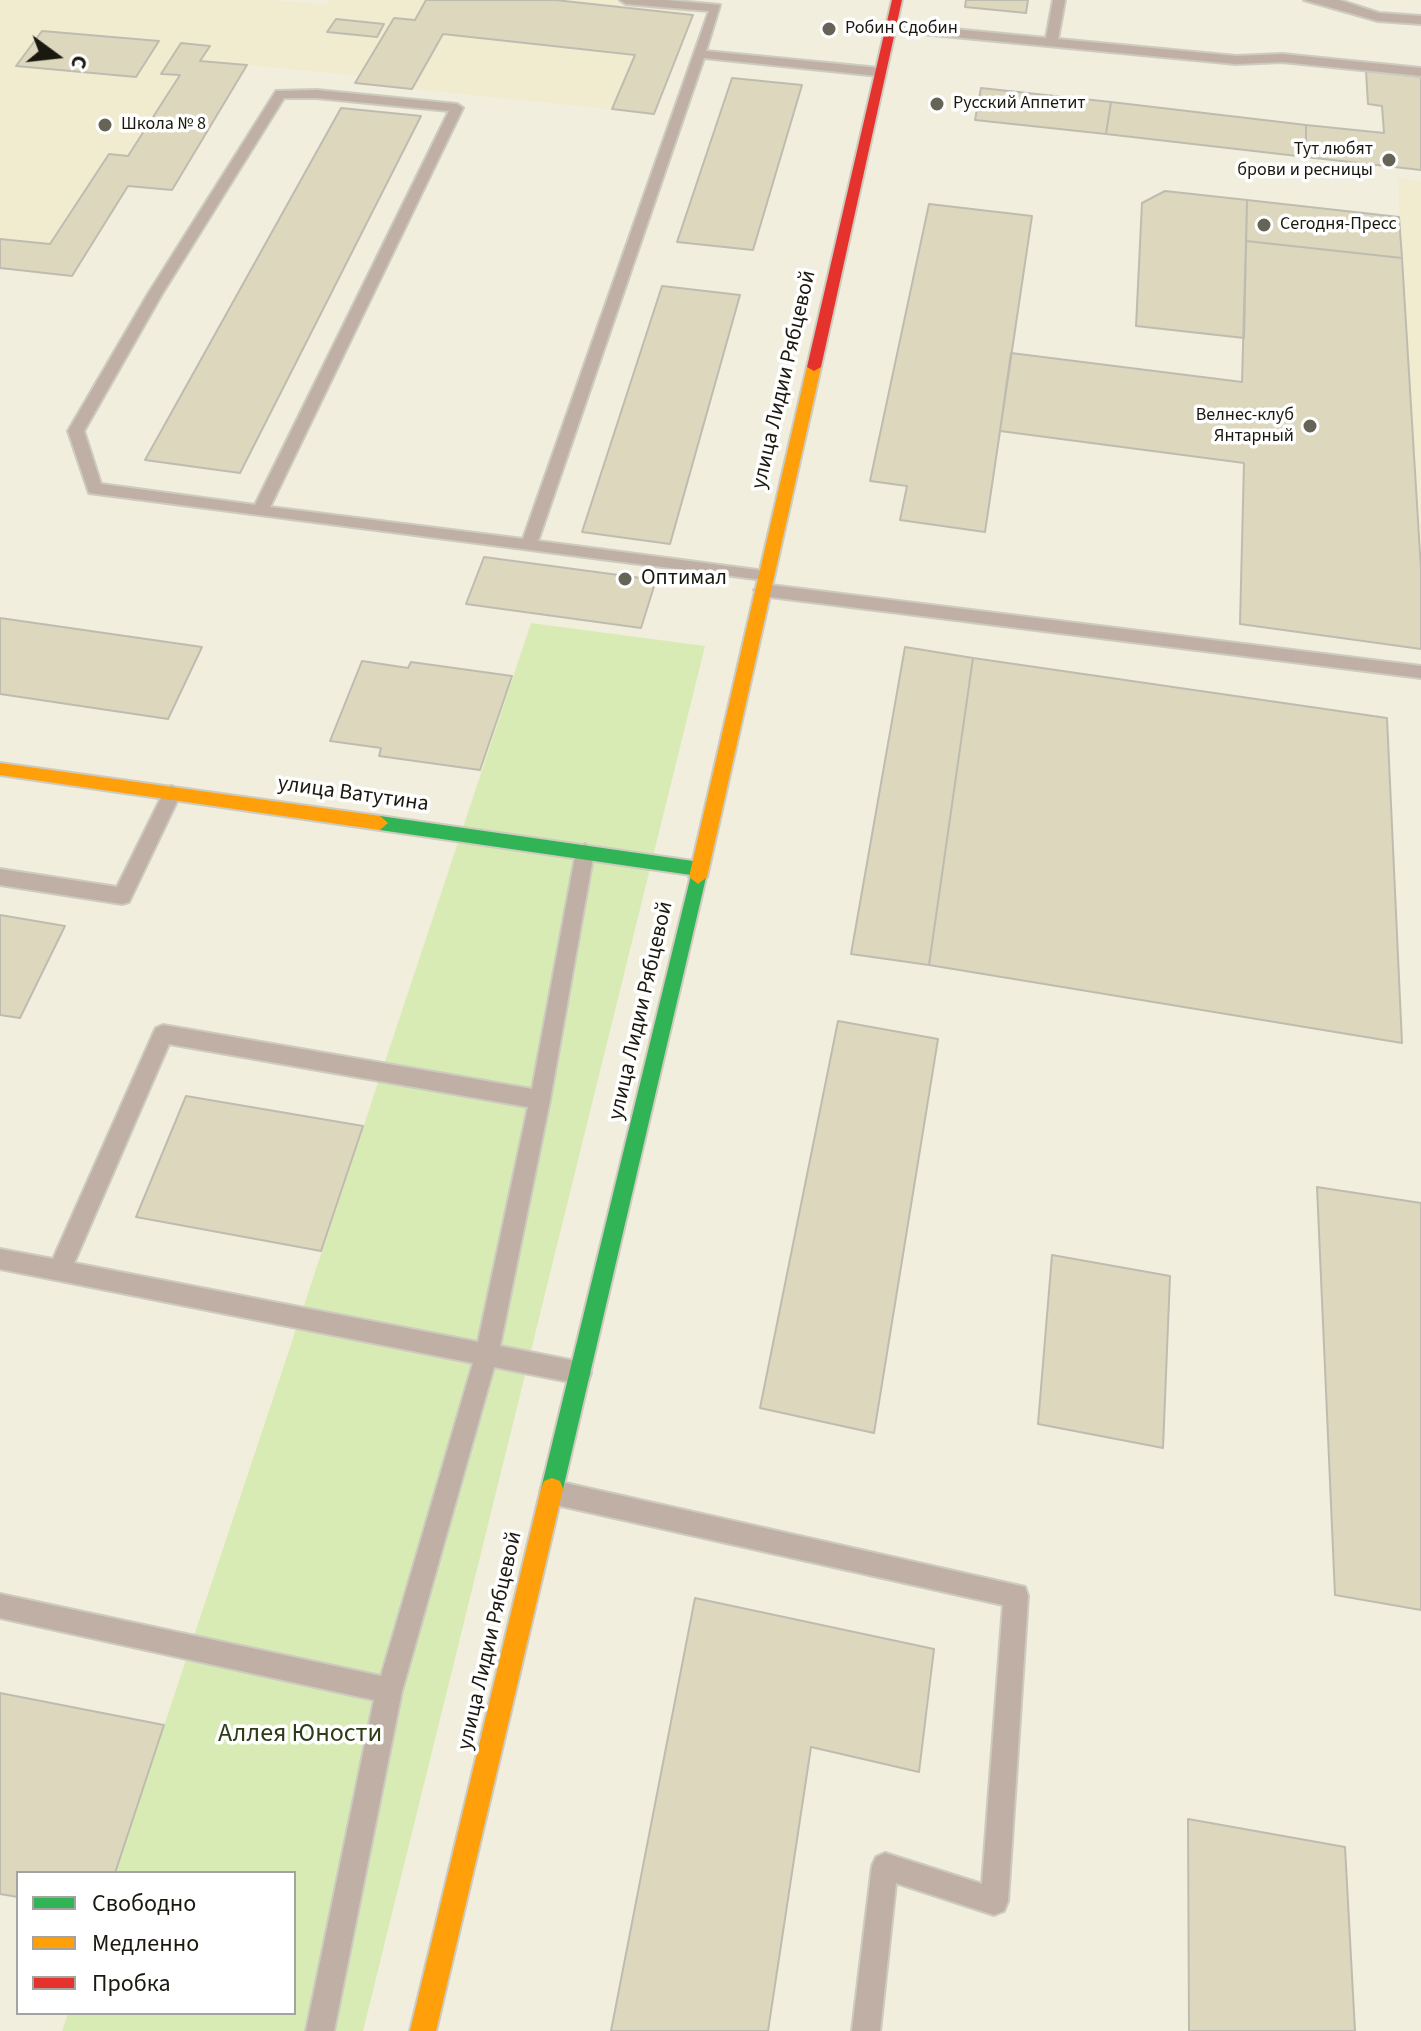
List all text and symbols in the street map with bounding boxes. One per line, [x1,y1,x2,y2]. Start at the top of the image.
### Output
north arrow [16,16,96,96]
place label: Робин Сдобин [845,18,958,40]
marker: Робин Сдобин [820,20,838,38]
text: С [62,52,96,73]
place label: Русский Аппетит [953,93,1086,115]
marker: Русский Аппетит [928,95,946,113]
place label: Школа № 8 [121,114,206,136]
marker: Школа № 8 [96,116,114,134]
place label: Тут любят брови и ресницы [1237,139,1373,182]
marker: Тут любят брови и ресницы [1380,151,1398,169]
place label: Сегодня-Пресс [1280,214,1397,236]
marker: Сегодня-Пресс [1255,216,1273,234]
street label: улица Лидии Рябцевой [747,268,823,492]
place label: Велнес-клуб Янтарный [1196,405,1294,448]
marker: Велнес-клуб Янтарный [1301,417,1319,435]
place label: Оптимал [641,566,727,592]
marker: Оптимал [616,570,634,588]
street label: улица Ватутина [276,771,430,819]
street label: улица Лидии Рябцевой [604,899,680,1123]
street label: улица Лидии Рябцевой [453,1529,529,1753]
park label: Аллея Юности [218,1719,382,1751]
legend [16,1871,296,2015]
text: Свободно [92,1886,196,1921]
text: Медленно [92,1926,199,1961]
text: Пробка [92,1966,171,2001]

